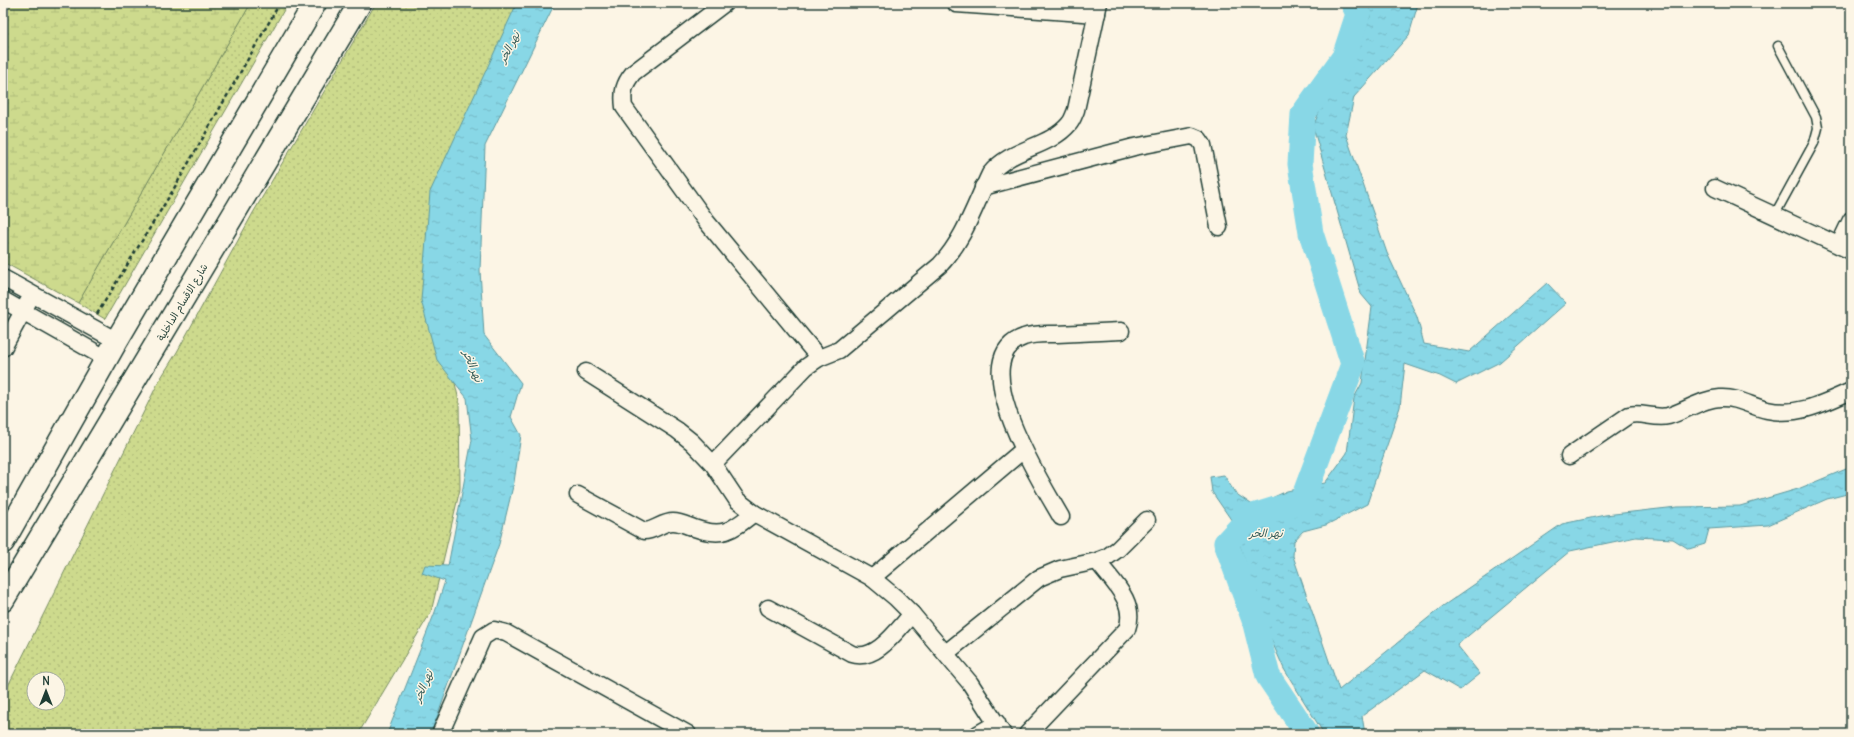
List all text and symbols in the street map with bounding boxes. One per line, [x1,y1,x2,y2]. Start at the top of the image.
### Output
water label: نهر الخر [494,28,524,67]
street label: شارع الاقسام الداخلية [154,261,212,344]
water label: نهر الخر [459,346,486,385]
water label: نهر الخر [1247,526,1284,540]
water label: نهر الخر [409,667,437,706]
north arrow [26,671,66,711]
text: N [42,674,50,688]

